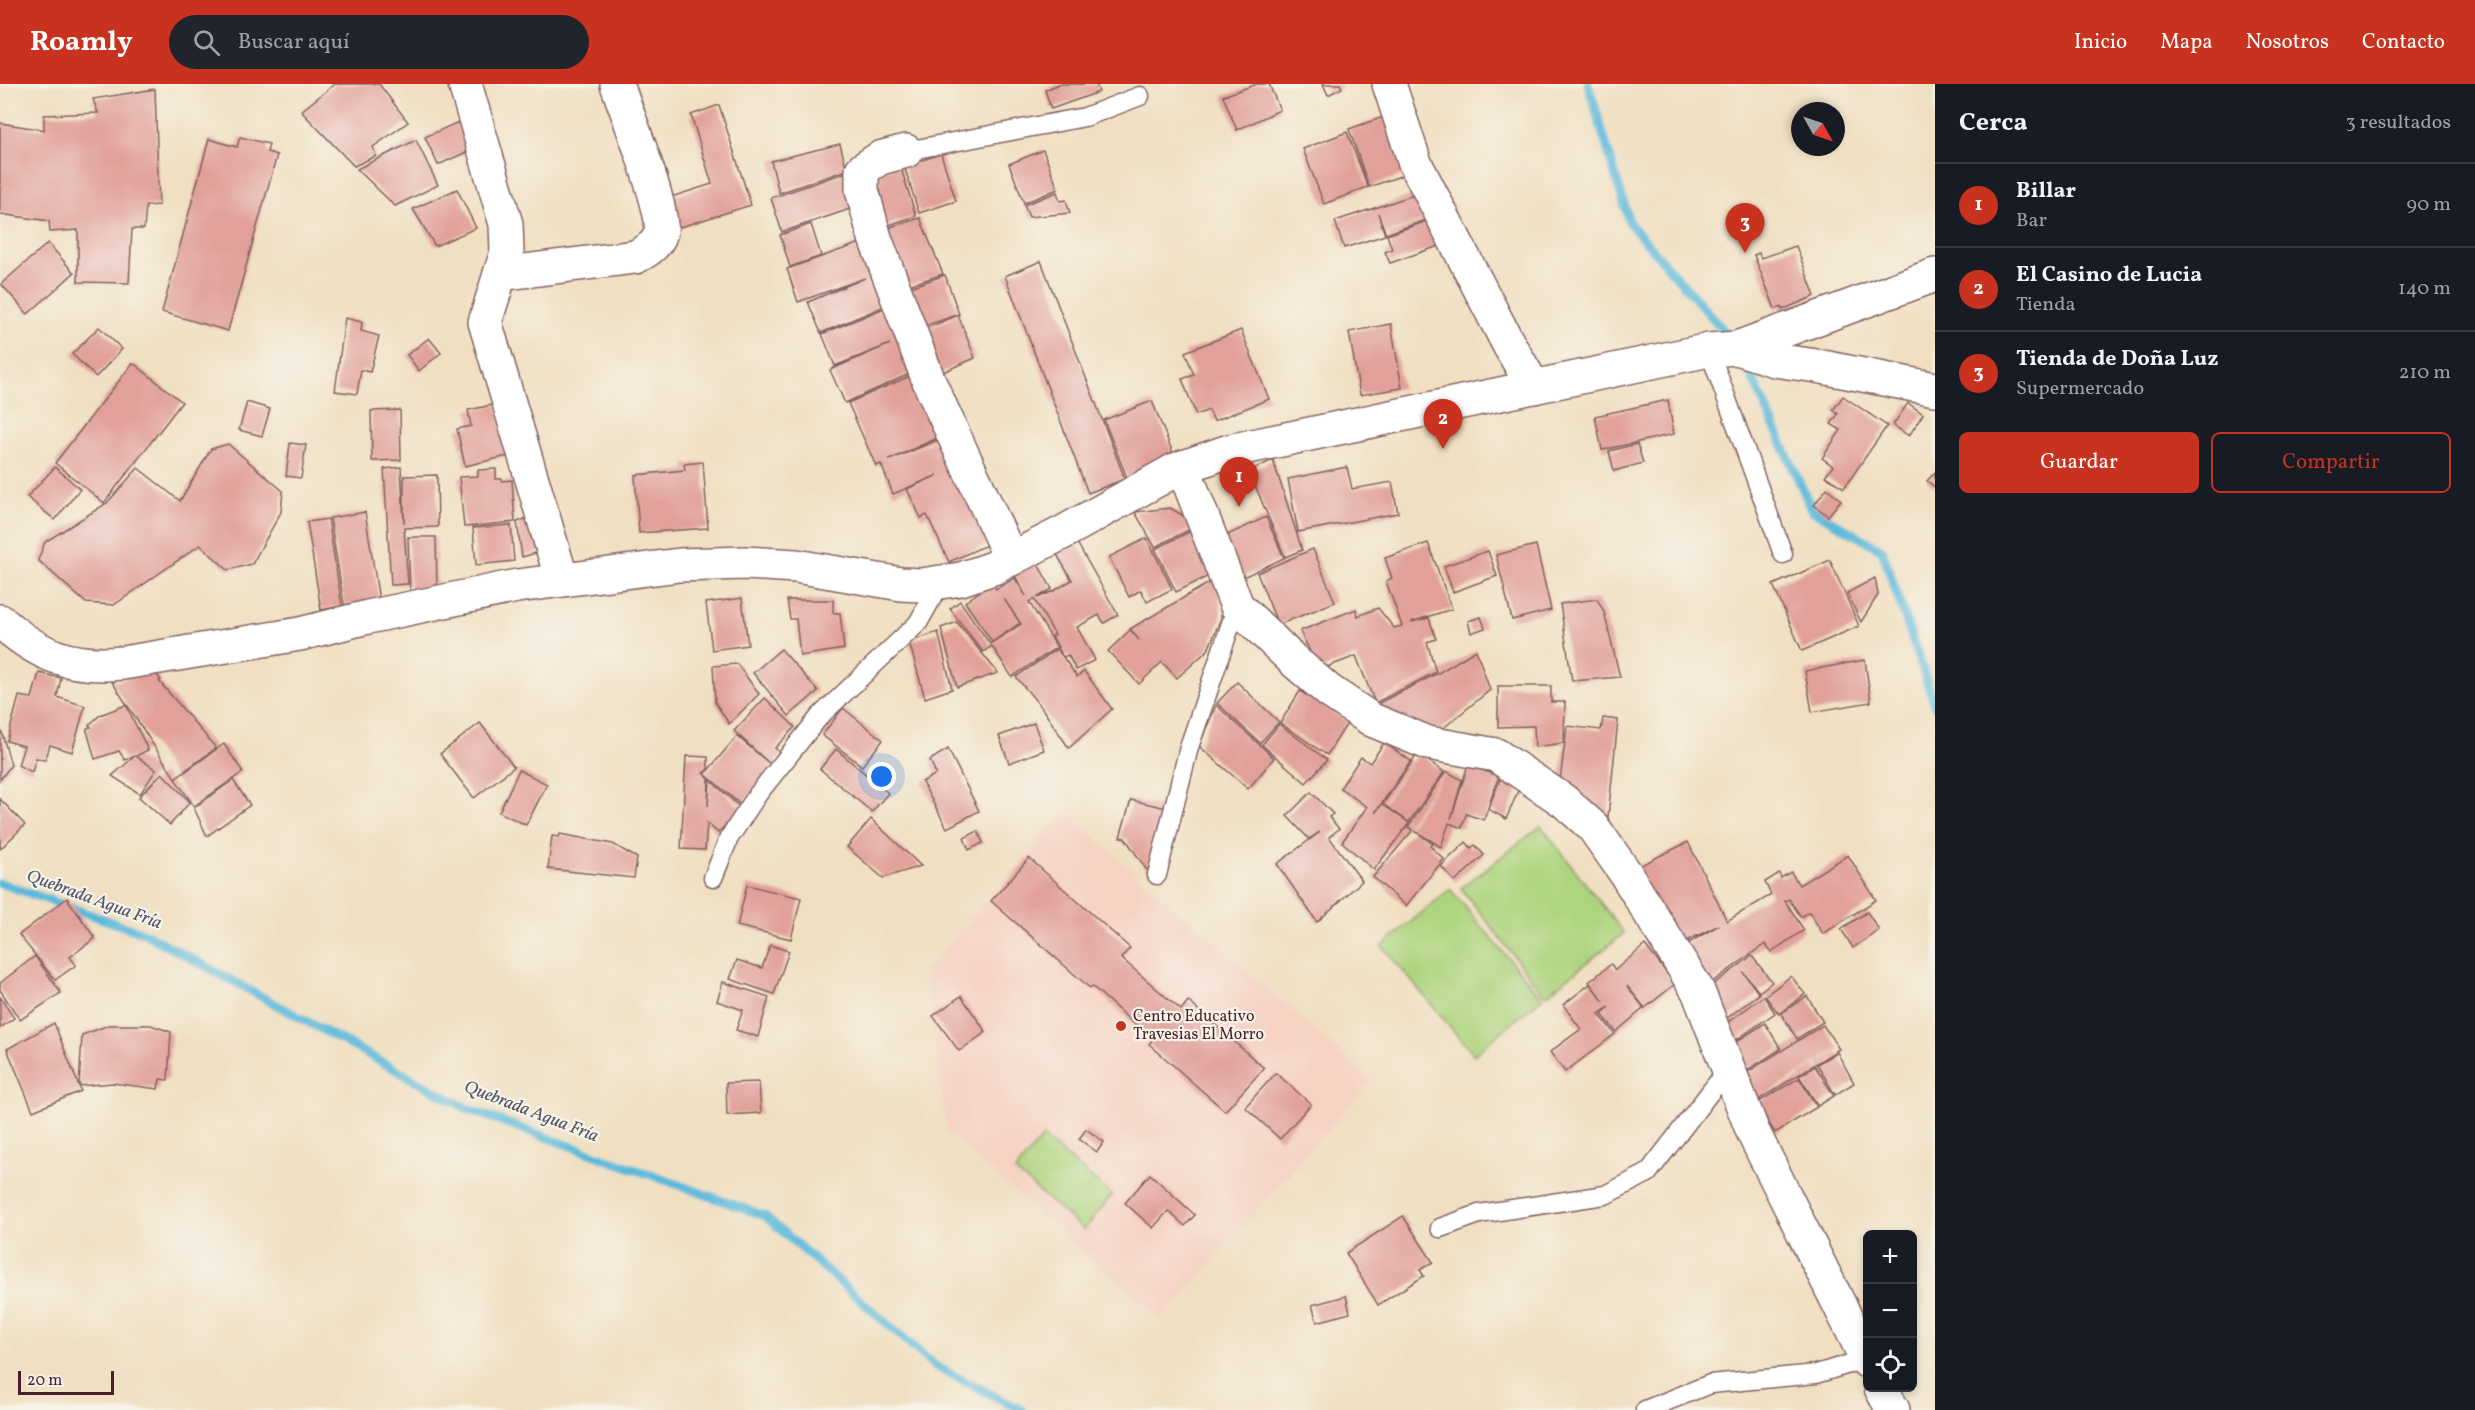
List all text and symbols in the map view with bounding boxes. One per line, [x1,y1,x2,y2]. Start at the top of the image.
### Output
search box [169,15,589,69]
text: Roamly [30,23,133,62]
icon: search [190,26,223,59]
text: Buscar aquí [238,27,350,58]
text: Inicio [2074,28,2127,57]
text: Mapa [2160,28,2213,57]
text: Nosotros [2246,28,2329,57]
text: Contacto [2362,28,2445,57]
north arrow [1791,102,1845,156]
text: Cerca [1959,105,2028,141]
text: 3 resultados [2346,109,2451,137]
text: Billar [2016,176,2076,207]
text: 1 [1974,191,1983,219]
text: 90 m [2407,191,2451,219]
pin: 3 [1726,204,1764,253]
text: Bar [2016,207,2047,235]
text: El Casino de Lucia [2016,260,2202,291]
text: 2 [1973,275,1984,303]
text: 140 m [2398,275,2451,303]
text: Tienda [2016,291,2075,319]
text: Tienda de Doña Luz [2016,344,2218,375]
text: 3 [1973,359,1984,387]
text: 210 m [2399,359,2451,387]
text: Supermercado [2016,375,2144,403]
pin: 2 [1424,400,1462,449]
button: Guardar [1959,432,2199,493]
button: Compartir [2211,432,2451,493]
pin: 1 [1220,458,1258,507]
your location [867,762,896,791]
water label: Quebrada Agua Fría [23,864,165,936]
place label: Centro Educativo Travesias El Morro [1133,1006,1264,1046]
marker: Centro Educativo Travesias El Morro [1114,1019,1128,1033]
water label: Quebrada Agua Fría [460,1075,602,1149]
map controls [1863,1230,1917,1392]
button: + [1863,1230,1917,1284]
button: − [1863,1284,1917,1338]
button: locate [1863,1338,1917,1392]
scale bar [18,1368,114,1396]
text: 20 m [27,1370,62,1392]

